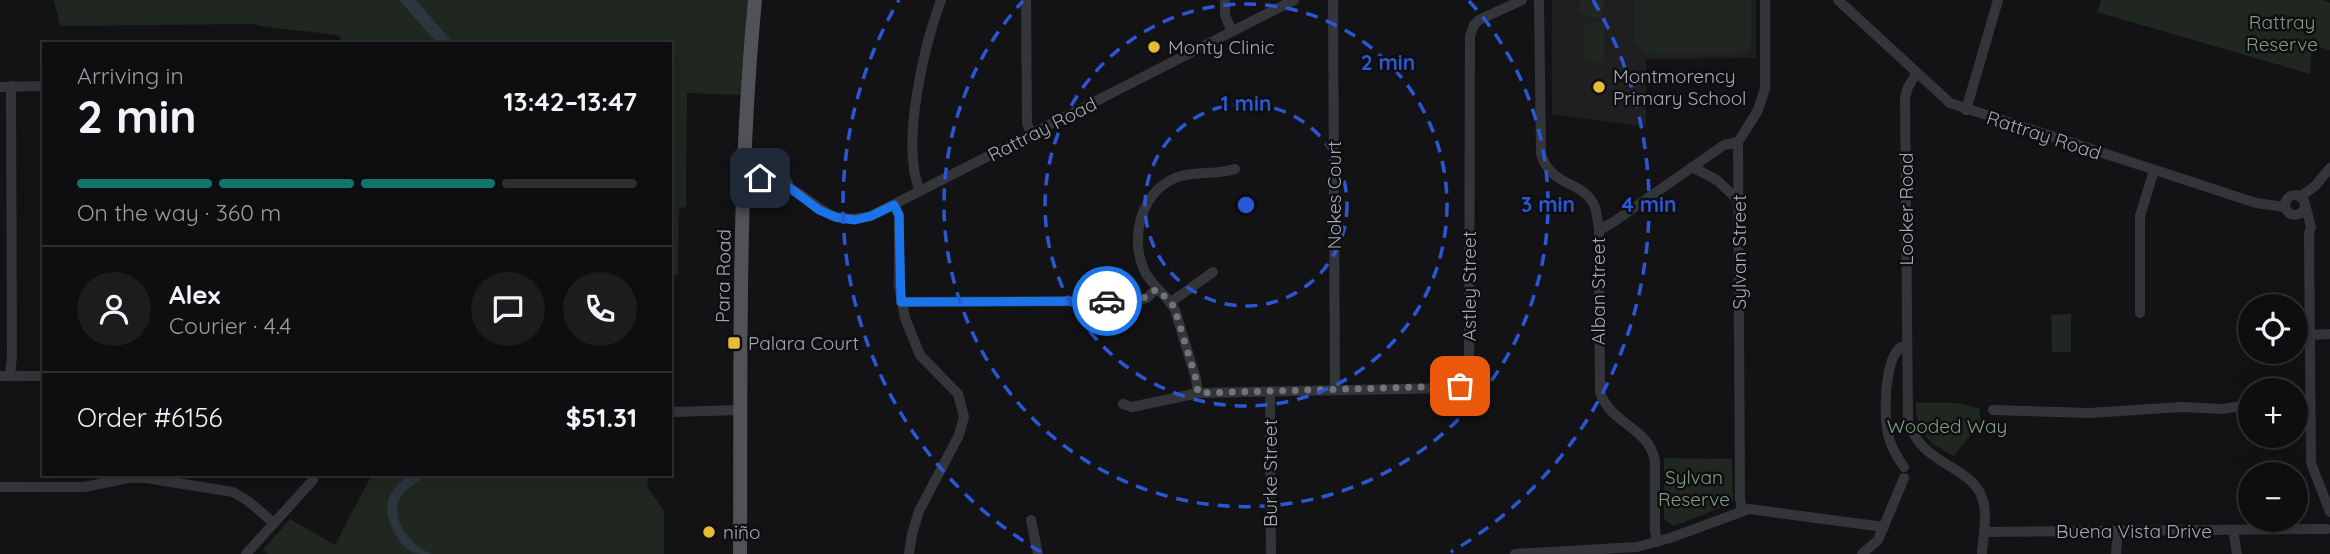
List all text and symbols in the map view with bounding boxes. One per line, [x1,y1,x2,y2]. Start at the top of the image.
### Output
park label: Rattray Reserve [2246,10,2318,56]
place label: Monty Clinic [1168,35,1274,59]
marker: Monty Clinic [1146,39,1162,55]
text: 2 min [1361,49,1415,75]
text: Arriving in [77,61,184,90]
place label: Montmorency Primary School [1613,64,1746,110]
marker: Montmorency Primary School [1591,79,1607,95]
text: 13:42–13:47 [503,85,637,118]
text: 2 min [77,87,197,145]
text: 1 min [1221,90,1271,116]
street label: Rattray Road [984,91,1100,167]
street label: Rattray Road [1984,105,2104,165]
street label: Nokes Court [1322,141,1346,249]
pin [730,148,790,208]
street label: Looker Road [1894,152,1918,266]
icon: home [741,159,779,197]
text: 3 min [1521,191,1575,217]
text: 4 min [1621,191,1677,217]
centre of rings [1234,193,1258,217]
street label: Sylvan Street [1727,195,1751,310]
text: On the way · 360 m [77,198,281,227]
street label: Para Road [710,229,736,323]
street label: Astley Street [1457,231,1481,341]
street label: Alban Street [1586,237,1610,345]
courier [1072,266,1142,336]
button: person [77,272,151,346]
button: chat [471,272,545,346]
button: phone [563,272,637,346]
text: Alex [169,278,220,311]
icon: car [1088,282,1126,320]
map controls [2238,294,2308,532]
button: locate [2238,294,2308,364]
text: Courier · 4.4 [169,311,291,340]
place label: Palara Court [748,331,859,355]
marker: Palara Court [726,335,742,351]
pin [1430,356,1490,416]
icon: bag [1441,367,1479,405]
button: + [2238,378,2308,448]
text: Order #6156 [77,401,223,434]
text: $51.31 [566,401,637,434]
park label: Wooded Way [1887,414,2007,438]
street label: Burke Street [1258,419,1282,527]
button: − [2238,462,2308,532]
park label: Sylvan Reserve [1658,465,1730,511]
street label: Buena Vista Drive [2056,519,2212,543]
place label: niño [723,520,761,544]
marker: niño [701,524,717,540]

